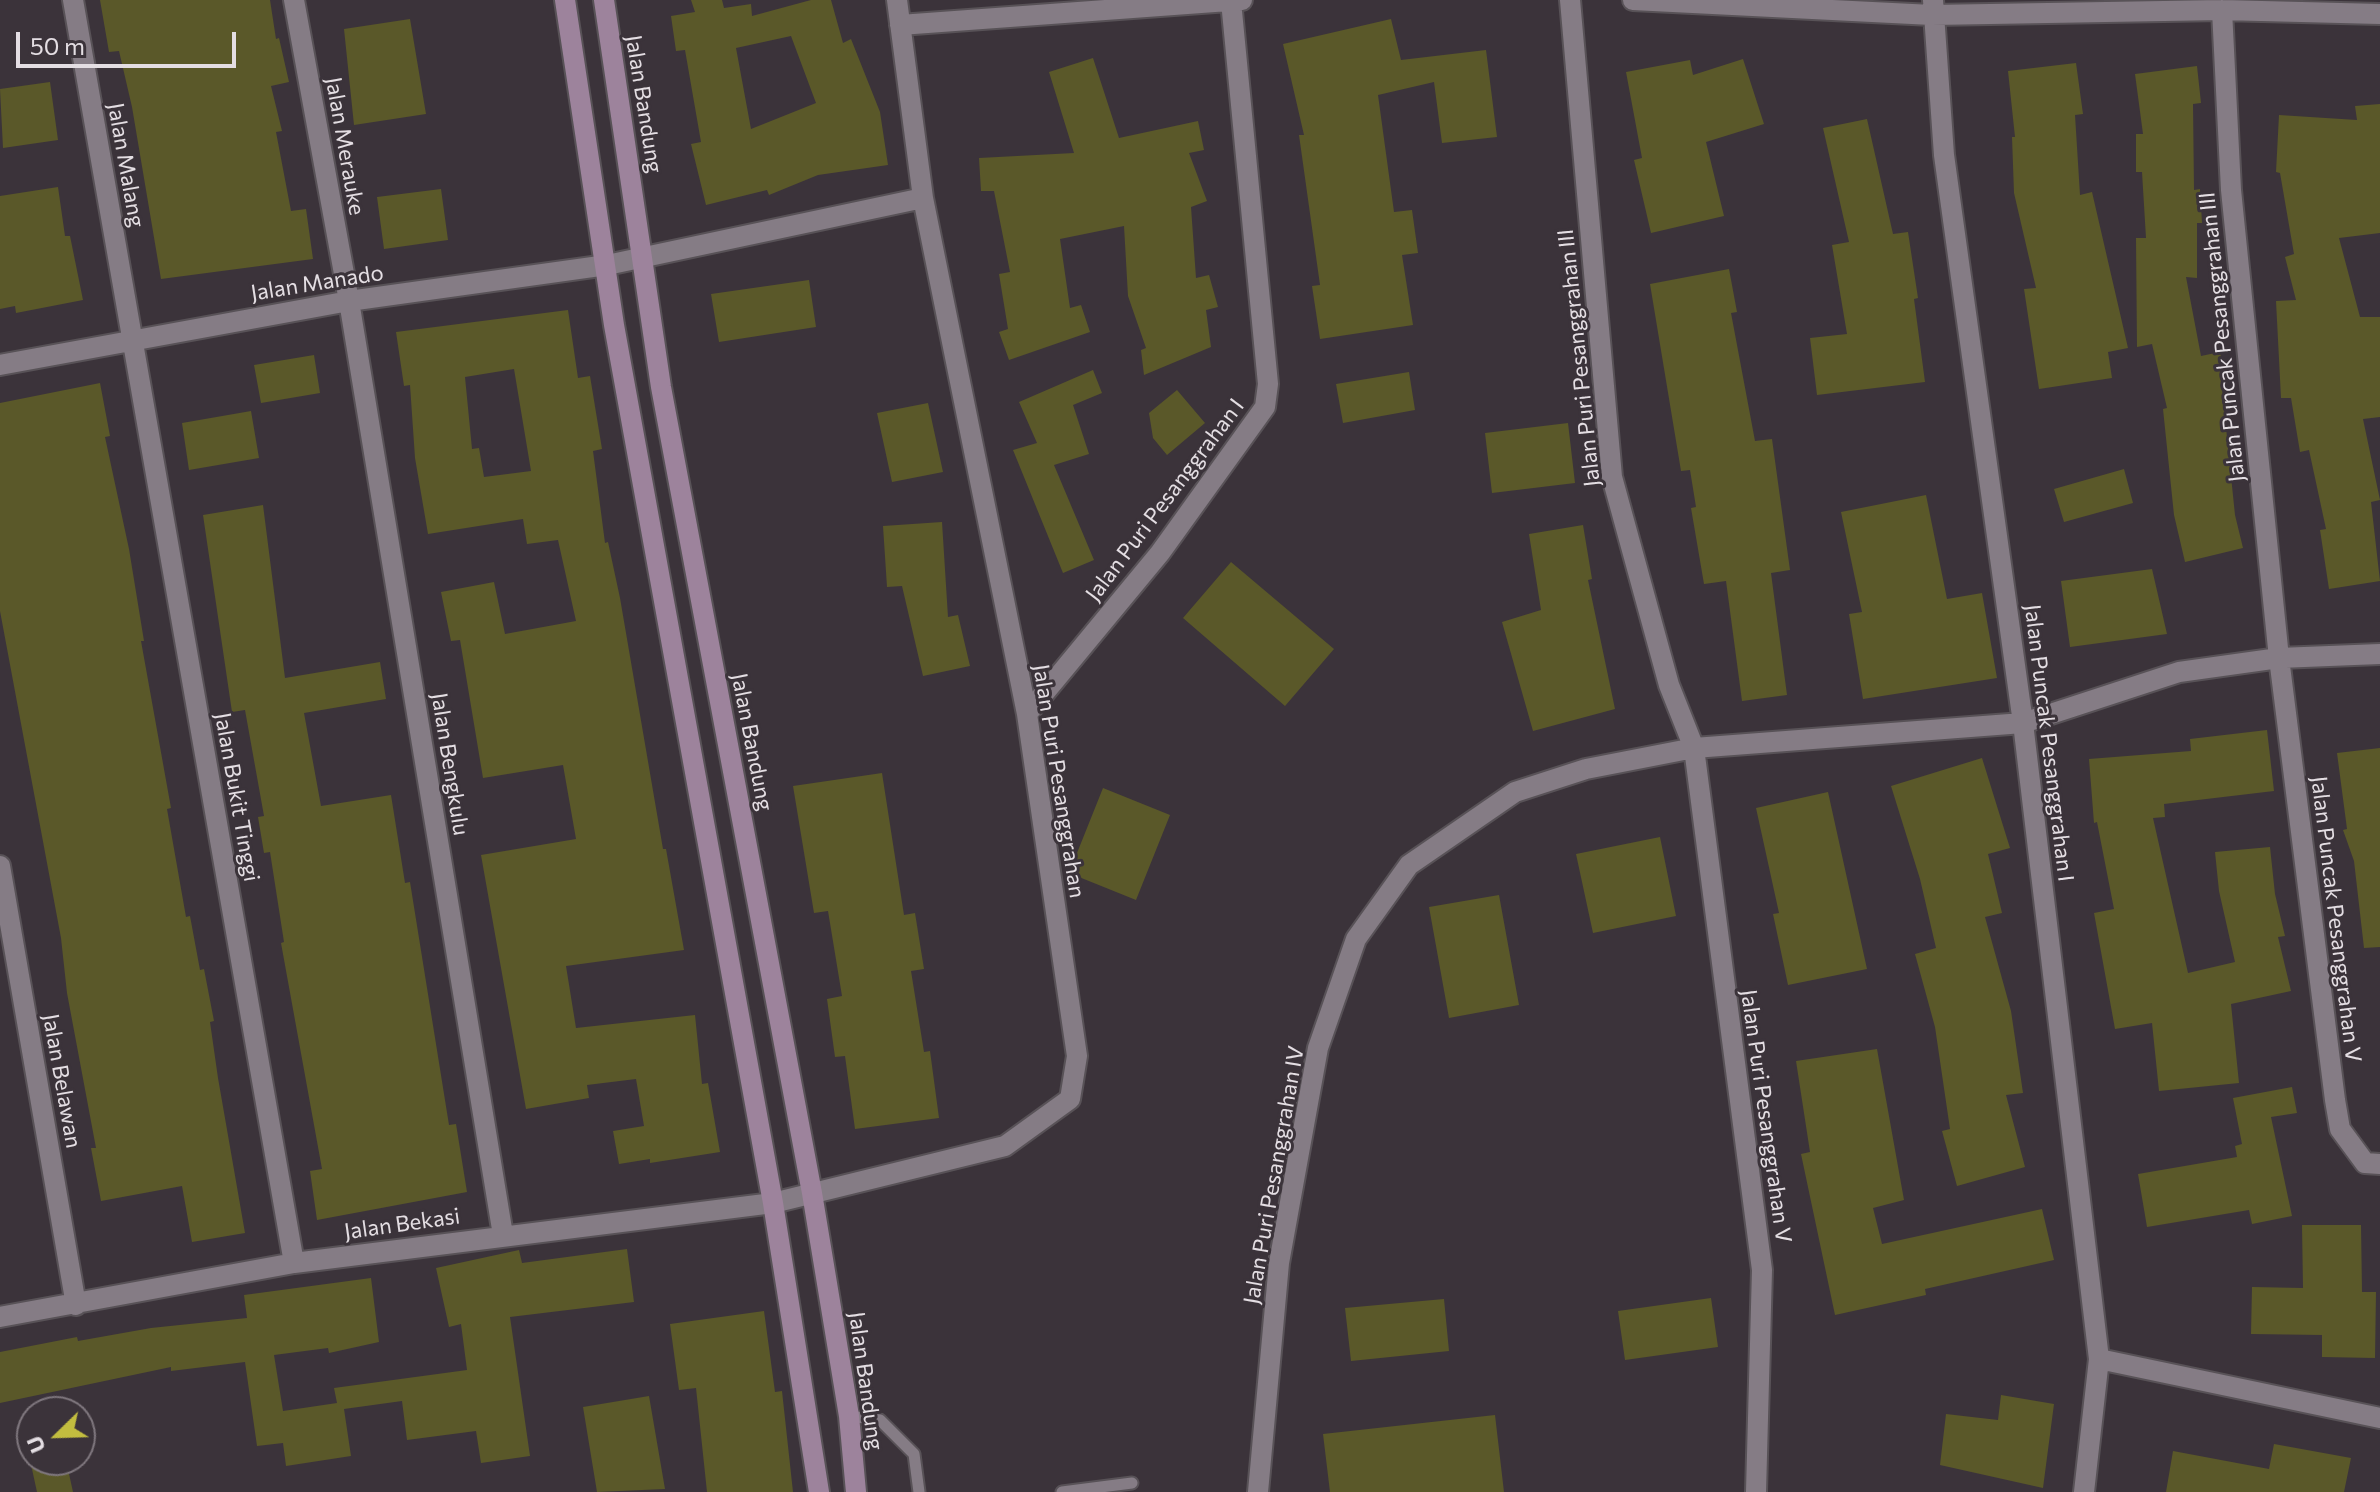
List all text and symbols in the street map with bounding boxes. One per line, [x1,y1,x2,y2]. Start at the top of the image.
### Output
scale bar [20,16,240,66]
text: 50 m [30,31,85,60]
street label: Jalan Bandung [620,33,668,175]
street label: Jalan Merauke [320,75,370,217]
street label: Jalan Malang [102,101,150,229]
street label: Jalan Puncak Pesanggrahan III [2194,191,2250,483]
street label: Jalan Puri Pesanggrahan III [1552,228,1606,488]
street label: Jalan Manado [249,259,385,307]
street label: Jalan Puri Pesanggrahan I [1080,394,1250,606]
street label: Jalan Puncak Pesanggrahan I [2019,603,2079,883]
street label: Jalan Puri Pesanggrahan [1027,662,1091,900]
street label: Jalan Bandung [726,671,778,813]
street label: Jalan Bengkulu [426,691,474,837]
street label: Jalan Bukit Tinggi [209,711,265,883]
street label: Jalan Puncak Pesanggrahan V [2305,774,2367,1064]
street label: Jalan Puri Pesanggrahan V [1735,988,1797,1244]
street label: Jalan Belawan [37,1012,87,1150]
street label: Jalan Puri Pesanggrahan IV [1238,1044,1310,1306]
street label: Jalan Bekasi [342,1203,462,1245]
street label: Jalan Bandung [843,1310,889,1452]
north arrow [16,1396,96,1476]
text: U [20,1432,51,1457]

